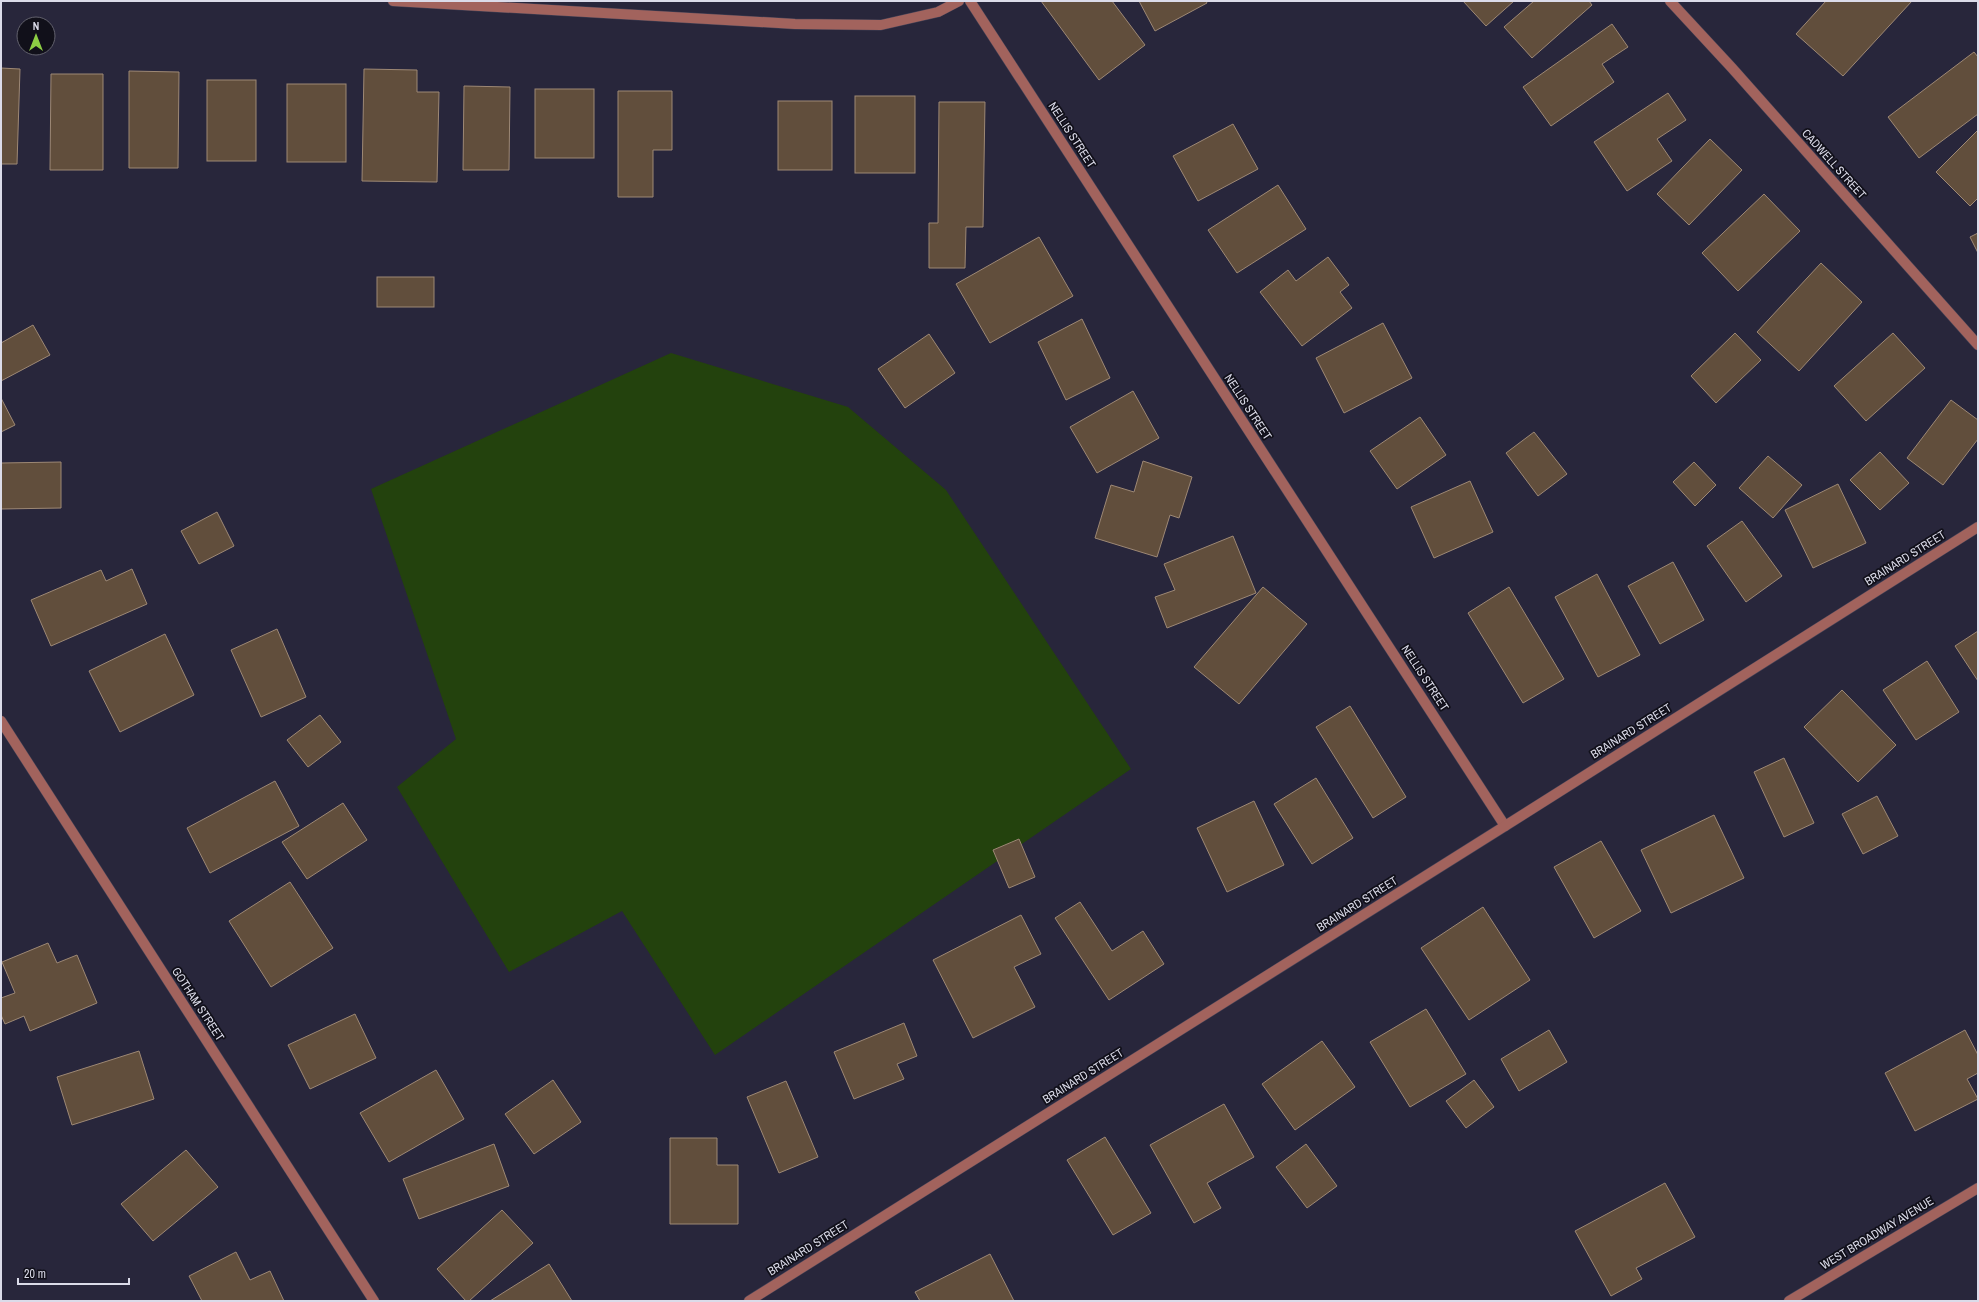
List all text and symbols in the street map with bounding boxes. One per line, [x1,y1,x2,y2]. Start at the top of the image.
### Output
north arrow [16,16,56,56]
text: N [33,19,39,33]
street label: NELLIS STREET [1045,99,1099,171]
street label: CADWELL STREET [1798,126,1870,202]
street label: NELLIS STREET [1221,371,1275,443]
street label: BRAINARD STREET [1862,527,1948,589]
street label: NELLIS STREET [1398,642,1452,714]
street label: BRAINARD STREET [1588,700,1674,762]
street label: BRAINARD STREET [1314,873,1400,935]
street label: GOTHAM STREET [168,964,228,1044]
street label: BRAINARD STREET [1040,1045,1126,1107]
street label: WEST BROADWAY AVENUE [1818,1193,1936,1273]
street label: BRAINARD STREET [765,1217,851,1279]
scale bar [18,1260,129,1286]
text: 20 m [24,1266,46,1282]

